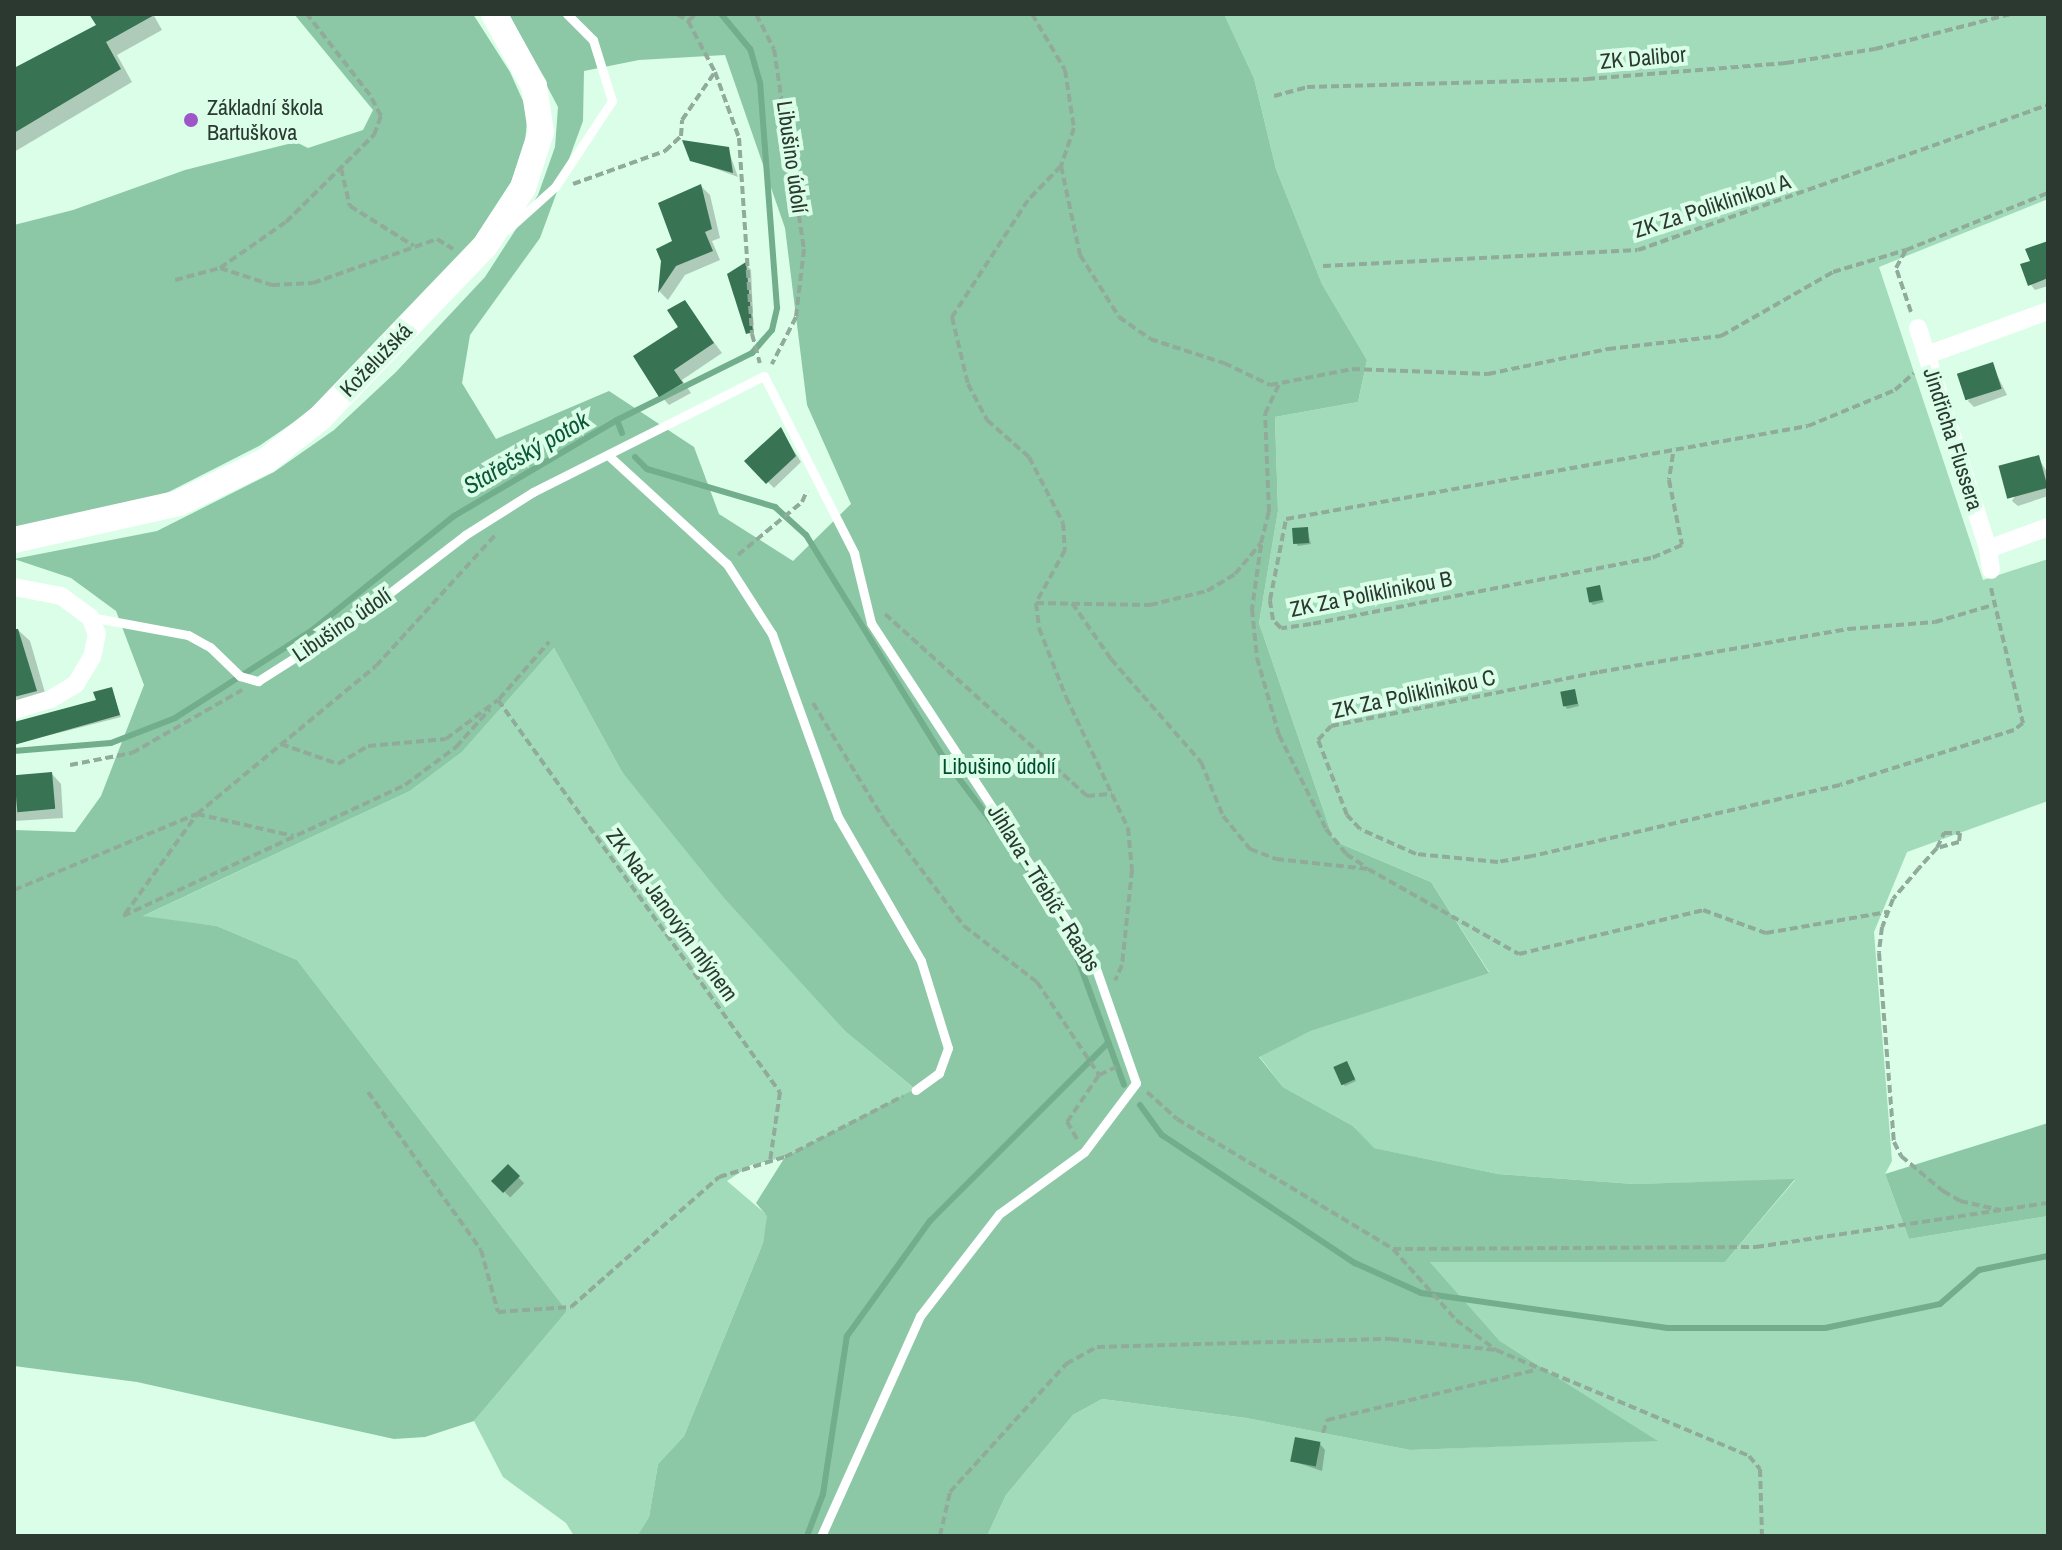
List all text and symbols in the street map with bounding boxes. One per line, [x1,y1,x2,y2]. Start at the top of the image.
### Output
street label: ZK Dalibor [1599,41,1687,75]
place label: Základní škola Bartuškova [207,94,323,146]
street label: Libušino údolí [771,99,813,215]
marker: Základní škola Bartuškova [182,111,200,129]
street label: ZK Za Poliklinikou A [1630,168,1794,244]
street label: Koželužská [334,318,418,402]
street label: Jindřicha Flussera [1918,364,1988,514]
water label: Stařečský potok [458,406,594,500]
street label: ZK Za Poliklinikou B [1288,565,1454,623]
street label: Libušino údolí [288,582,396,668]
street label: ZK Za Poliklinikou C [1330,664,1498,724]
park label: Libušino údolí [942,754,1056,780]
street label: Jihlava - Třebíč - Raabs [982,800,1106,976]
street label: ZK Nad Janovým mlýnem [601,824,743,1006]

